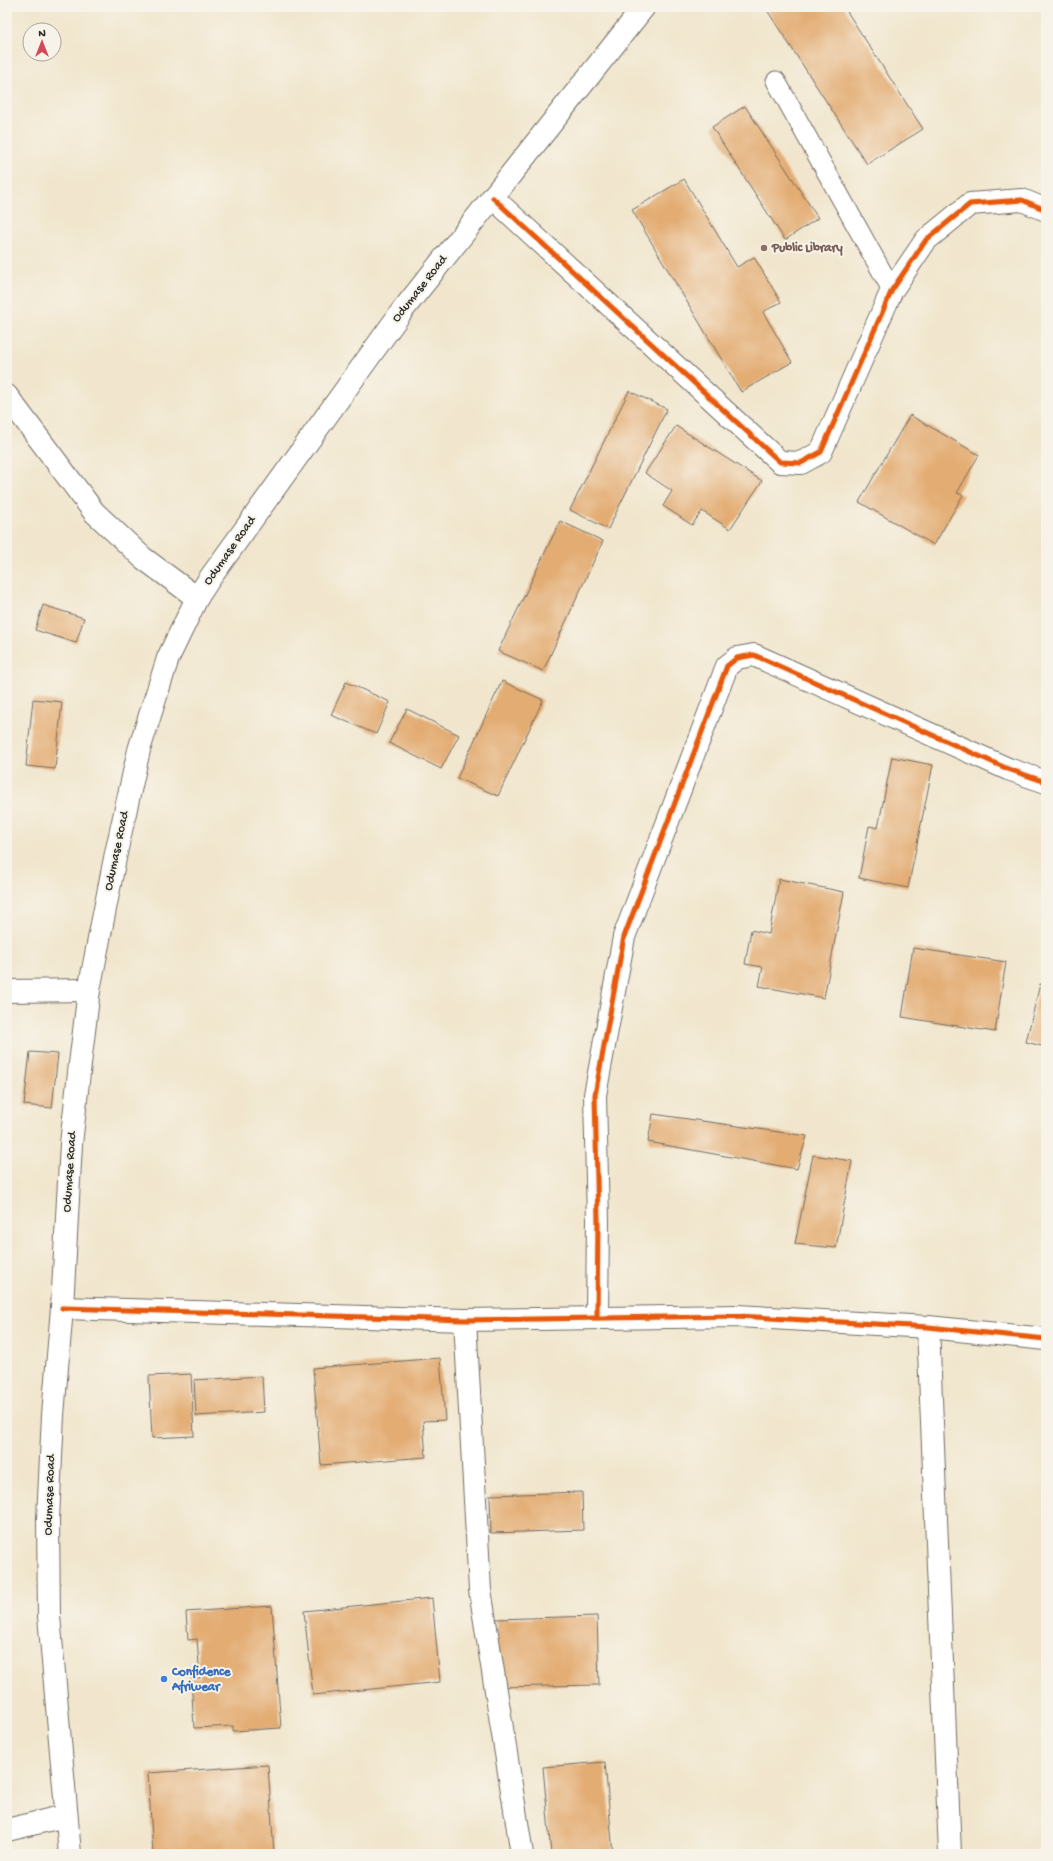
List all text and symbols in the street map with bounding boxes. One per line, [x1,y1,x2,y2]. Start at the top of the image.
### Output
north arrow [22,22,62,62]
text: N [38,28,46,40]
place label: Public Library [771,241,843,256]
marker: Public Library [759,243,769,253]
street label: Odumase Road [389,251,452,326]
street label: Odumase Road [201,512,260,588]
street label: Odumase Road [101,808,133,892]
street label: Odumase Road [60,1130,80,1213]
street label: Odumase Road [41,1453,59,1536]
place label: Confidence Afriwear [171,1664,232,1695]
marker: Confidence Afriwear [159,1674,169,1684]

